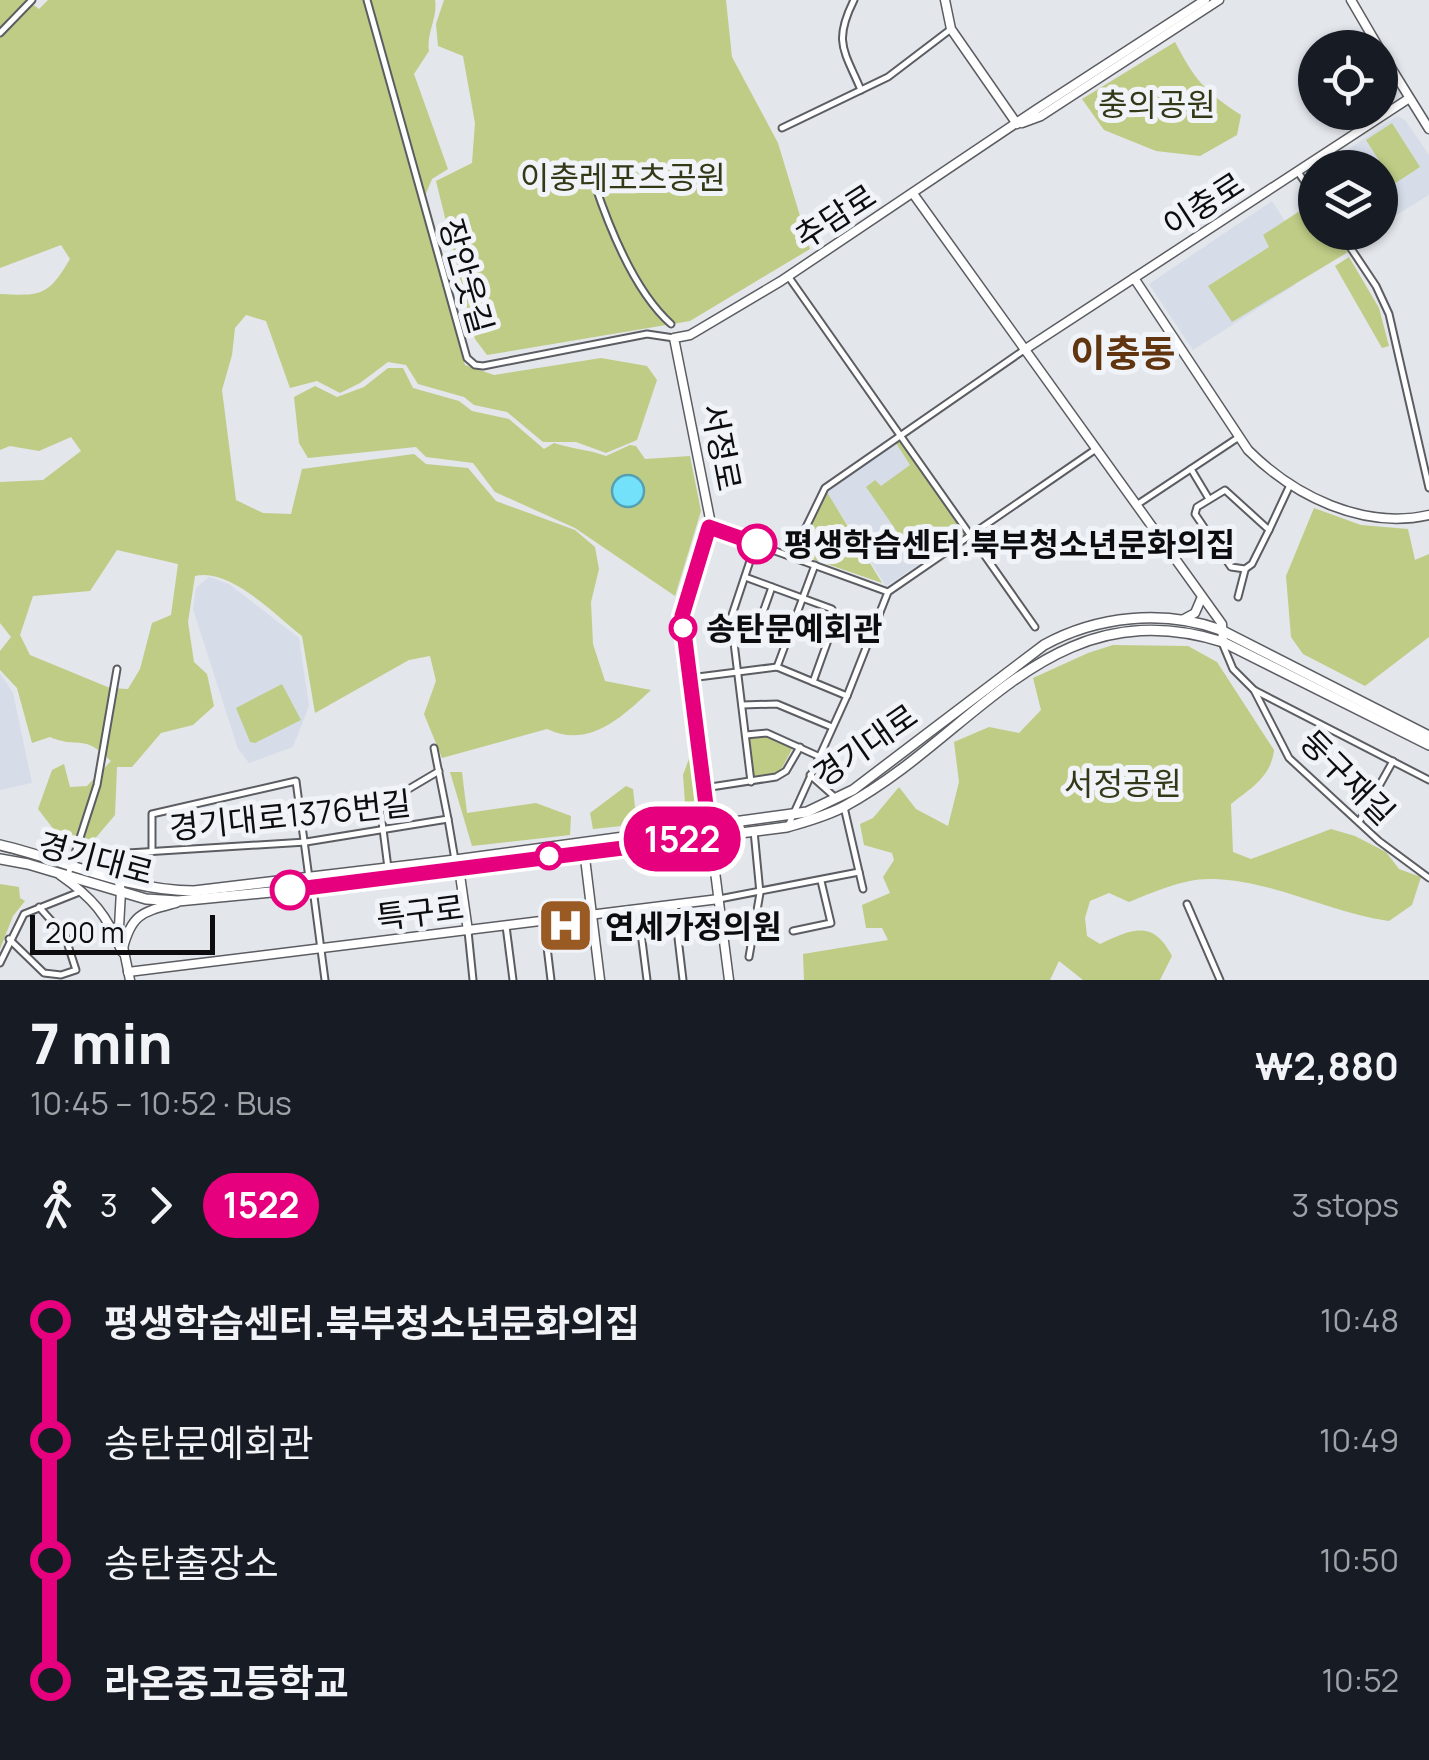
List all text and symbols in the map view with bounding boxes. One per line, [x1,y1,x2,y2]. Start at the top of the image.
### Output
map controls [1298,30,1398,250]
button: locate [1298,30,1398,130]
park label: 충의공원 [1098,82,1216,126]
button: layers [1298,150,1398,250]
park label: 이충레포츠공원 [520,155,726,199]
street label: 이충로 [1154,161,1252,247]
street label: 추담로 [786,173,884,259]
street label: 장안웃길 [430,213,504,339]
district label: 이충동 [1071,326,1175,378]
street label: 서정로 [692,399,752,495]
place label: 평생학습센터.북부청소년문화의집 [784,522,1235,566]
marker: 평생학습센터.북부청소년문화의집 [738,525,776,563]
place label: 송탄문예회관 [706,606,883,650]
marker: 송탄문예회관 [670,615,696,641]
street label: 경기대로 [804,693,926,797]
street label: 둥구재길 [1291,720,1405,834]
park label: 서정공원 [1064,761,1182,805]
street label: 경기대로1376번길 [167,780,413,850]
line badge: 1522 [612,806,752,872]
text: 1522 [644,815,720,863]
street label: 경기대로 [33,822,159,894]
unlabelled marker [536,843,562,869]
unlabelled marker [271,871,309,909]
street label: 특구로 [373,885,467,939]
hospital icon: 연세가정의원 [536,896,596,956]
place label: 연세가정의원 [605,904,782,948]
scale bar [30,910,215,954]
text: 200 m [45,913,124,951]
text: 7 min [30,1005,173,1081]
text: ₩2,880 [1255,1039,1399,1091]
text: 10:45 – 10:52 · Bus [30,1081,292,1125]
icon: walk [30,1178,85,1233]
icon: forward [133,1178,188,1233]
text: 1522 [223,1181,299,1229]
text: 3 [100,1183,118,1227]
text: 3 stops [1291,1183,1399,1227]
text: 평생학습센터.북부청소년문화의집 [104,1296,640,1348]
text: 10:48 [1320,1298,1399,1342]
text: 송탄문예회관 [104,1416,314,1468]
text: 10:49 [1319,1418,1399,1462]
text: 송탄출장소 [104,1536,279,1588]
text: 10:50 [1319,1538,1399,1582]
text: 라온중고등학교 [104,1656,349,1708]
text: 10:52 [1322,1658,1399,1702]

